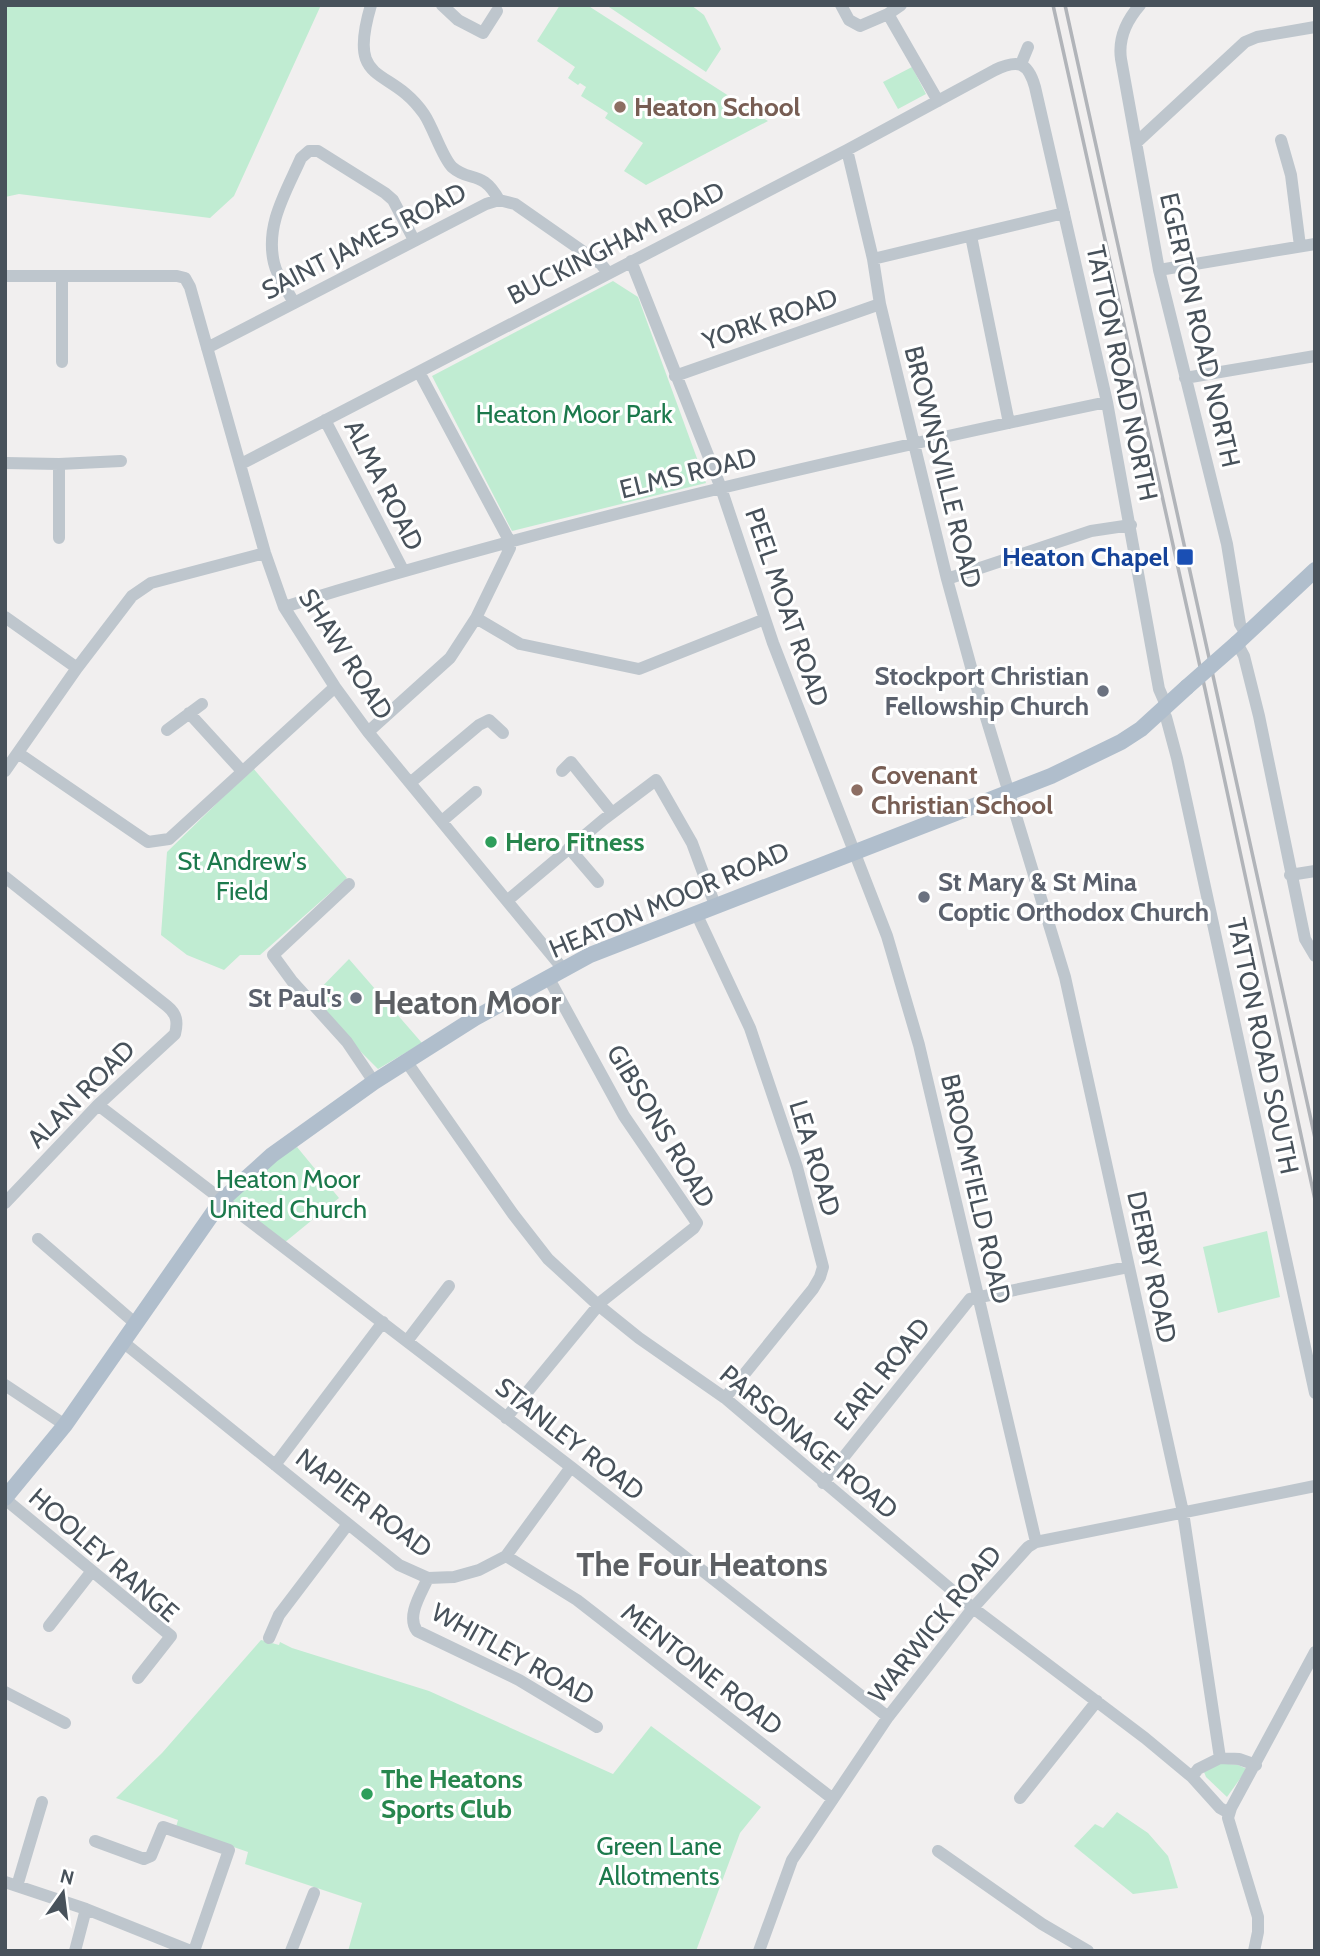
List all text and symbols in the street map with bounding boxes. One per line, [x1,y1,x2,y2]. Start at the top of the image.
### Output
place label: Heaton School [634,91,801,123]
marker: Heaton School [612,99,628,115]
street label: BUCKINGHAM ROAD [502,174,730,312]
street label: SAINT JAMES ROAD [256,176,472,306]
street label: EGERTON ROAD NORTH [1153,190,1247,470]
street label: TATTON ROAD NORTH [1079,242,1165,504]
street label: YORK ROAD [697,281,842,357]
street label: BROWNSVILLE ROAD [897,343,989,591]
park label: Heaton Moor Park [475,398,673,430]
street label: ALMA ROAD [337,414,431,556]
street label: ELMS ROAD [616,441,760,505]
street label: PEEL MOAT ROAD [738,503,836,711]
place label: Heaton Chapel [1002,541,1169,573]
marker: Heaton Chapel [1175,547,1195,567]
street label: SHAW ROAD [292,583,400,725]
place label: Stockport Christian Fellowship Church [874,660,1089,722]
marker: Stockport Christian Fellowship Church [1095,683,1111,699]
place label: Covenant Christian School [871,759,1053,821]
marker: Covenant Christian School [849,782,865,798]
place label: Hero Fitness [505,826,644,858]
marker: Hero Fitness [483,834,499,850]
street label: HEATON MOOR ROAD [544,835,794,965]
park label: St Andrew's Field [177,845,307,907]
place label: St Mary & St Mina Coptic Orthodox Church [938,866,1209,928]
marker: St Mary & St Mina Coptic Orthodox Church [916,889,932,905]
street label: TATTON ROAD SOUTH [1220,915,1306,1177]
place label: St Paul's [248,982,342,1014]
district label: Heaton Moor [373,982,561,1022]
marker: St Paul's [348,990,364,1006]
street label: ALAN ROAD [20,1033,142,1155]
street label: GIBSONS ROAD [600,1039,722,1213]
street label: BROOMFIELD ROAD [934,1071,1018,1307]
street label: LEA ROAD [782,1096,848,1220]
park label: Heaton Moor United Church [209,1163,367,1225]
street label: DERBY ROAD [1120,1188,1184,1346]
street label: EARL ROAD [827,1311,937,1437]
street label: PARSONAGE ROAD [713,1358,905,1526]
street label: STANLEY ROAD [489,1371,651,1507]
street label: NAPIER ROAD [290,1441,438,1565]
street label: HOOLEY RANGE [22,1481,186,1629]
street label: WARWICK ROAD [862,1539,1008,1709]
district label: The Four Heatons [576,1544,828,1584]
street label: WHITLEY ROAD [426,1596,600,1712]
street label: MENTONE ROAD [615,1596,789,1742]
place label: The Heatons Sports Club [381,1763,523,1825]
marker: The Heatons Sports Club [359,1786,375,1802]
park label: Green Lane Allotments [596,1830,722,1892]
north arrow [28,1858,98,1928]
text: N [58,1864,76,1890]

